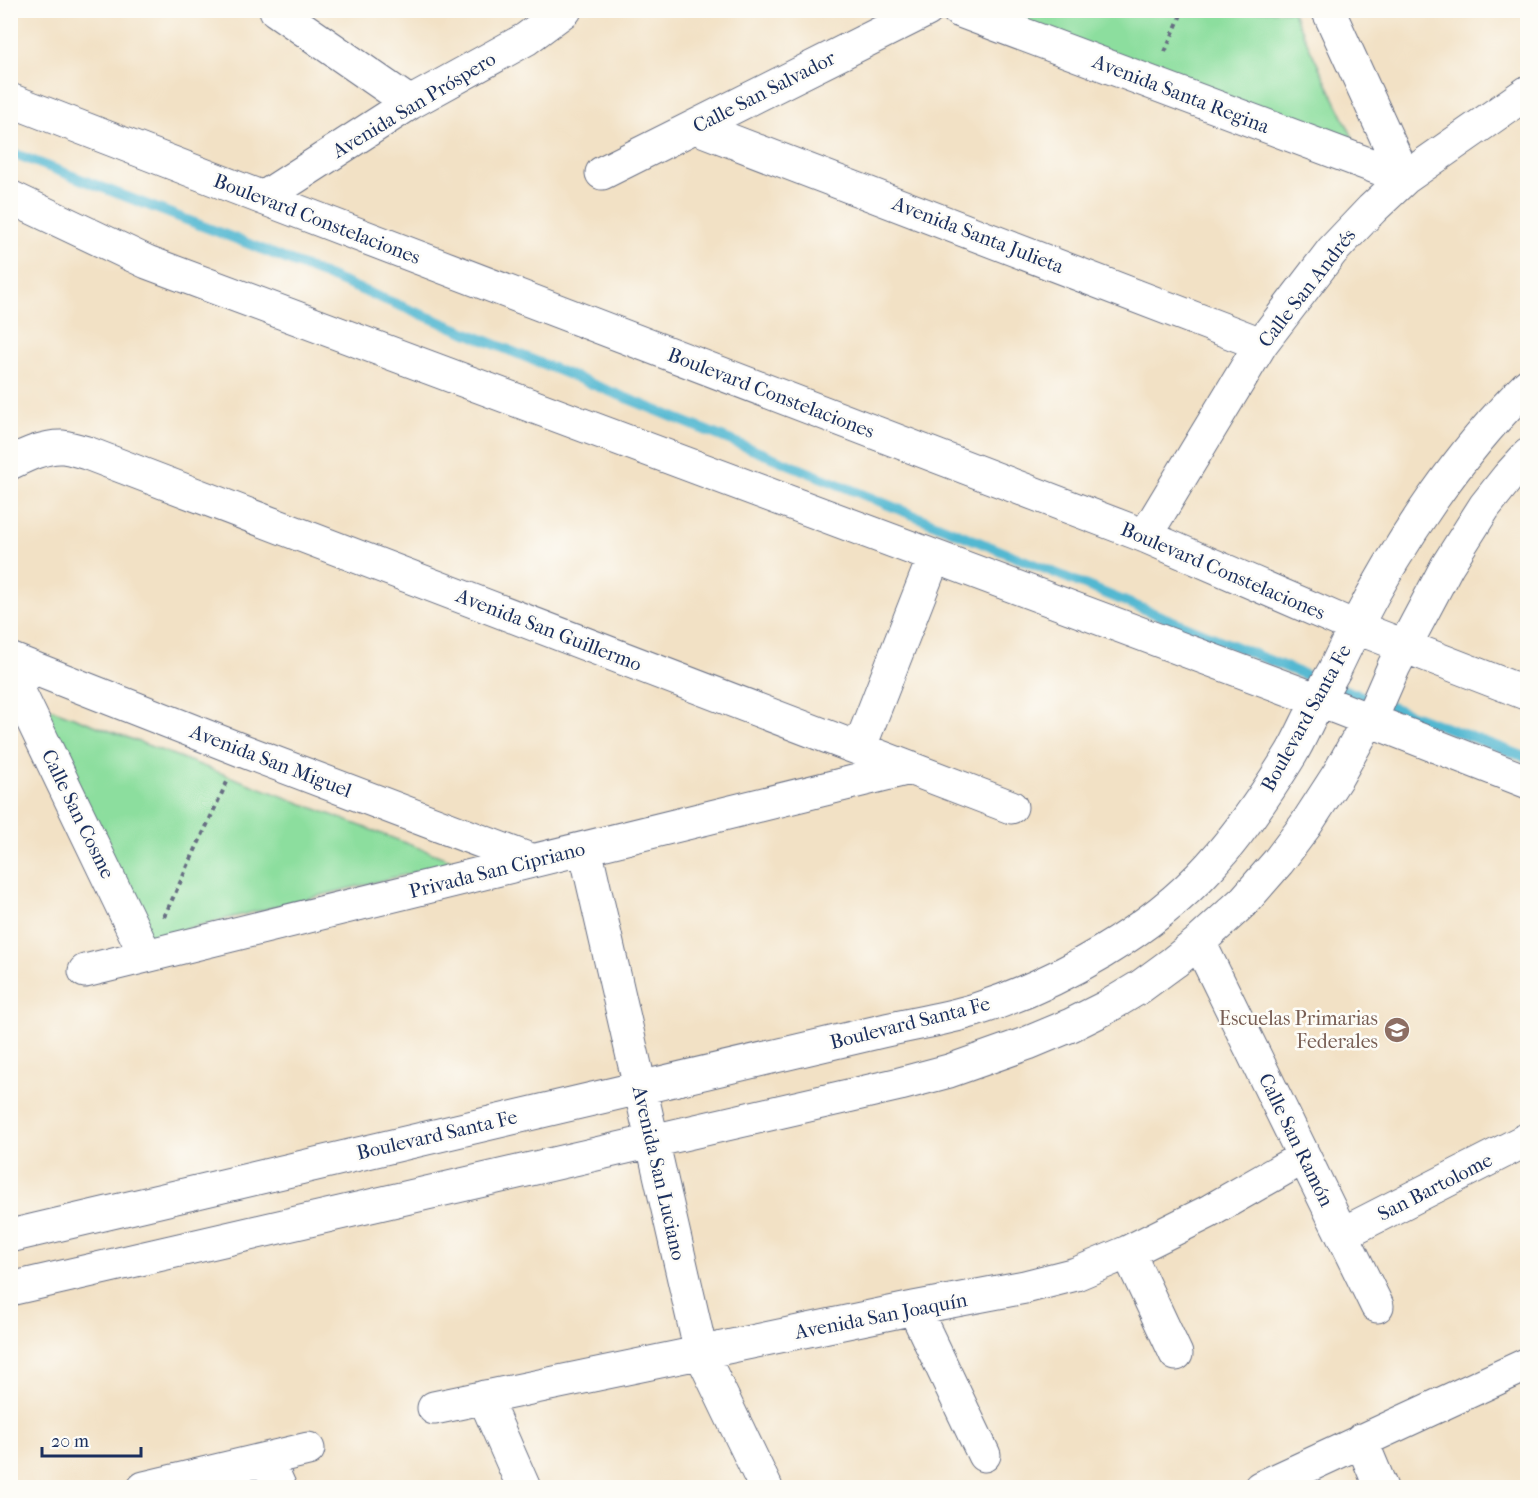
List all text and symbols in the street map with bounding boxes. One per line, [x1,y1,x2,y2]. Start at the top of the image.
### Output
street label: Calle San Salvador [689,46,839,138]
street label: Avenida San Próspero [327,47,500,163]
street label: Avenida Santa Regina [1089,49,1273,139]
street label: Boulevard Constelaciones [210,169,424,269]
street label: Avenida Santa Julieta [888,191,1068,279]
street label: Calle San Andrés [1254,224,1360,352]
street label: Boulevard Constelaciones [664,343,878,443]
street label: Boulevard Constelaciones [1118,518,1328,624]
street label: Avenida San Guillermo [452,584,645,676]
street label: Boulevard Santa Fe [1256,641,1356,795]
street label: Avenida San Miguel [186,719,355,803]
street label: Calle San Cosme [37,746,119,882]
street label: Privada San Cipriano [407,837,587,903]
street label: Boulevard Santa Fe [828,992,993,1054]
place label: Escuelas Primarias Federales [1219,1007,1378,1053]
school or university icon: Escuelas Primarias Federales [1382,1015,1412,1045]
street label: Calle San Ramón [1254,1070,1338,1211]
street label: Avenida San Luciano [628,1083,690,1262]
street label: Boulevard Santa Fe [354,1105,520,1165]
street label: San Bartolome [1374,1148,1496,1226]
street label: Avenida San Joaquín [792,1288,969,1344]
scale bar [42,1420,141,1458]
text: 20 m [51,1431,89,1452]

